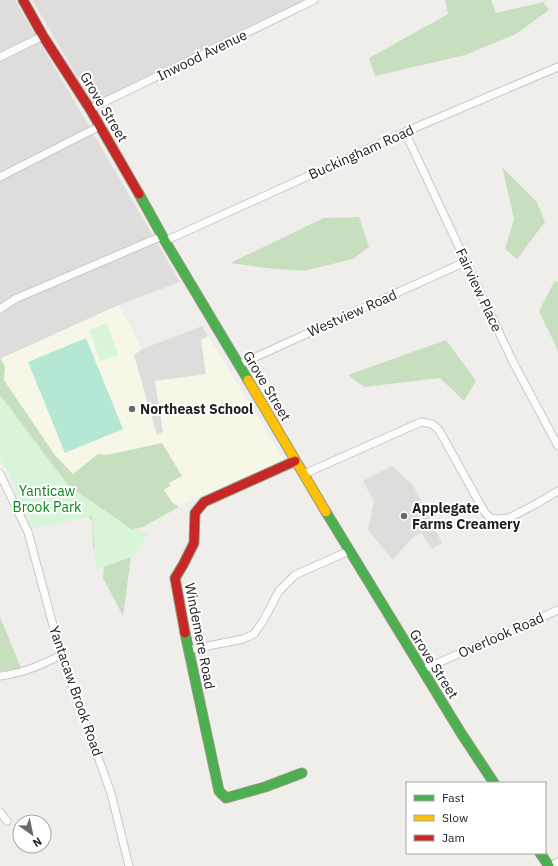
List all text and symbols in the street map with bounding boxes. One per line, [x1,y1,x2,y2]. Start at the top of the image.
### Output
street label: Inwood Avenue [154,25,250,85]
street label: Grove Street [76,69,132,145]
street label: Buckingham Road [305,121,417,183]
street label: Fairview Place [452,245,506,335]
street label: Westview Road [305,285,399,341]
street label: Grove Street [239,348,295,424]
place label: Northeast School [140,400,253,418]
marker: Northeast School [127,404,137,414]
park label: Yanticaw Brook Park [13,482,82,516]
place label: Applegate Farms Creamery [412,499,521,533]
marker: Applegate Farms Creamery [399,511,409,521]
street label: Windemere Road [181,581,219,691]
street label: Overlook Road [455,608,547,662]
street label: Yantacaw Brook Road [45,623,107,759]
street label: Grove Street [406,626,463,702]
legend [406,782,546,854]
text: Fast [442,790,465,805]
text: Slow [442,810,468,825]
north arrow [12,814,52,854]
text: Jam [442,830,465,845]
text: N [30,834,45,850]

